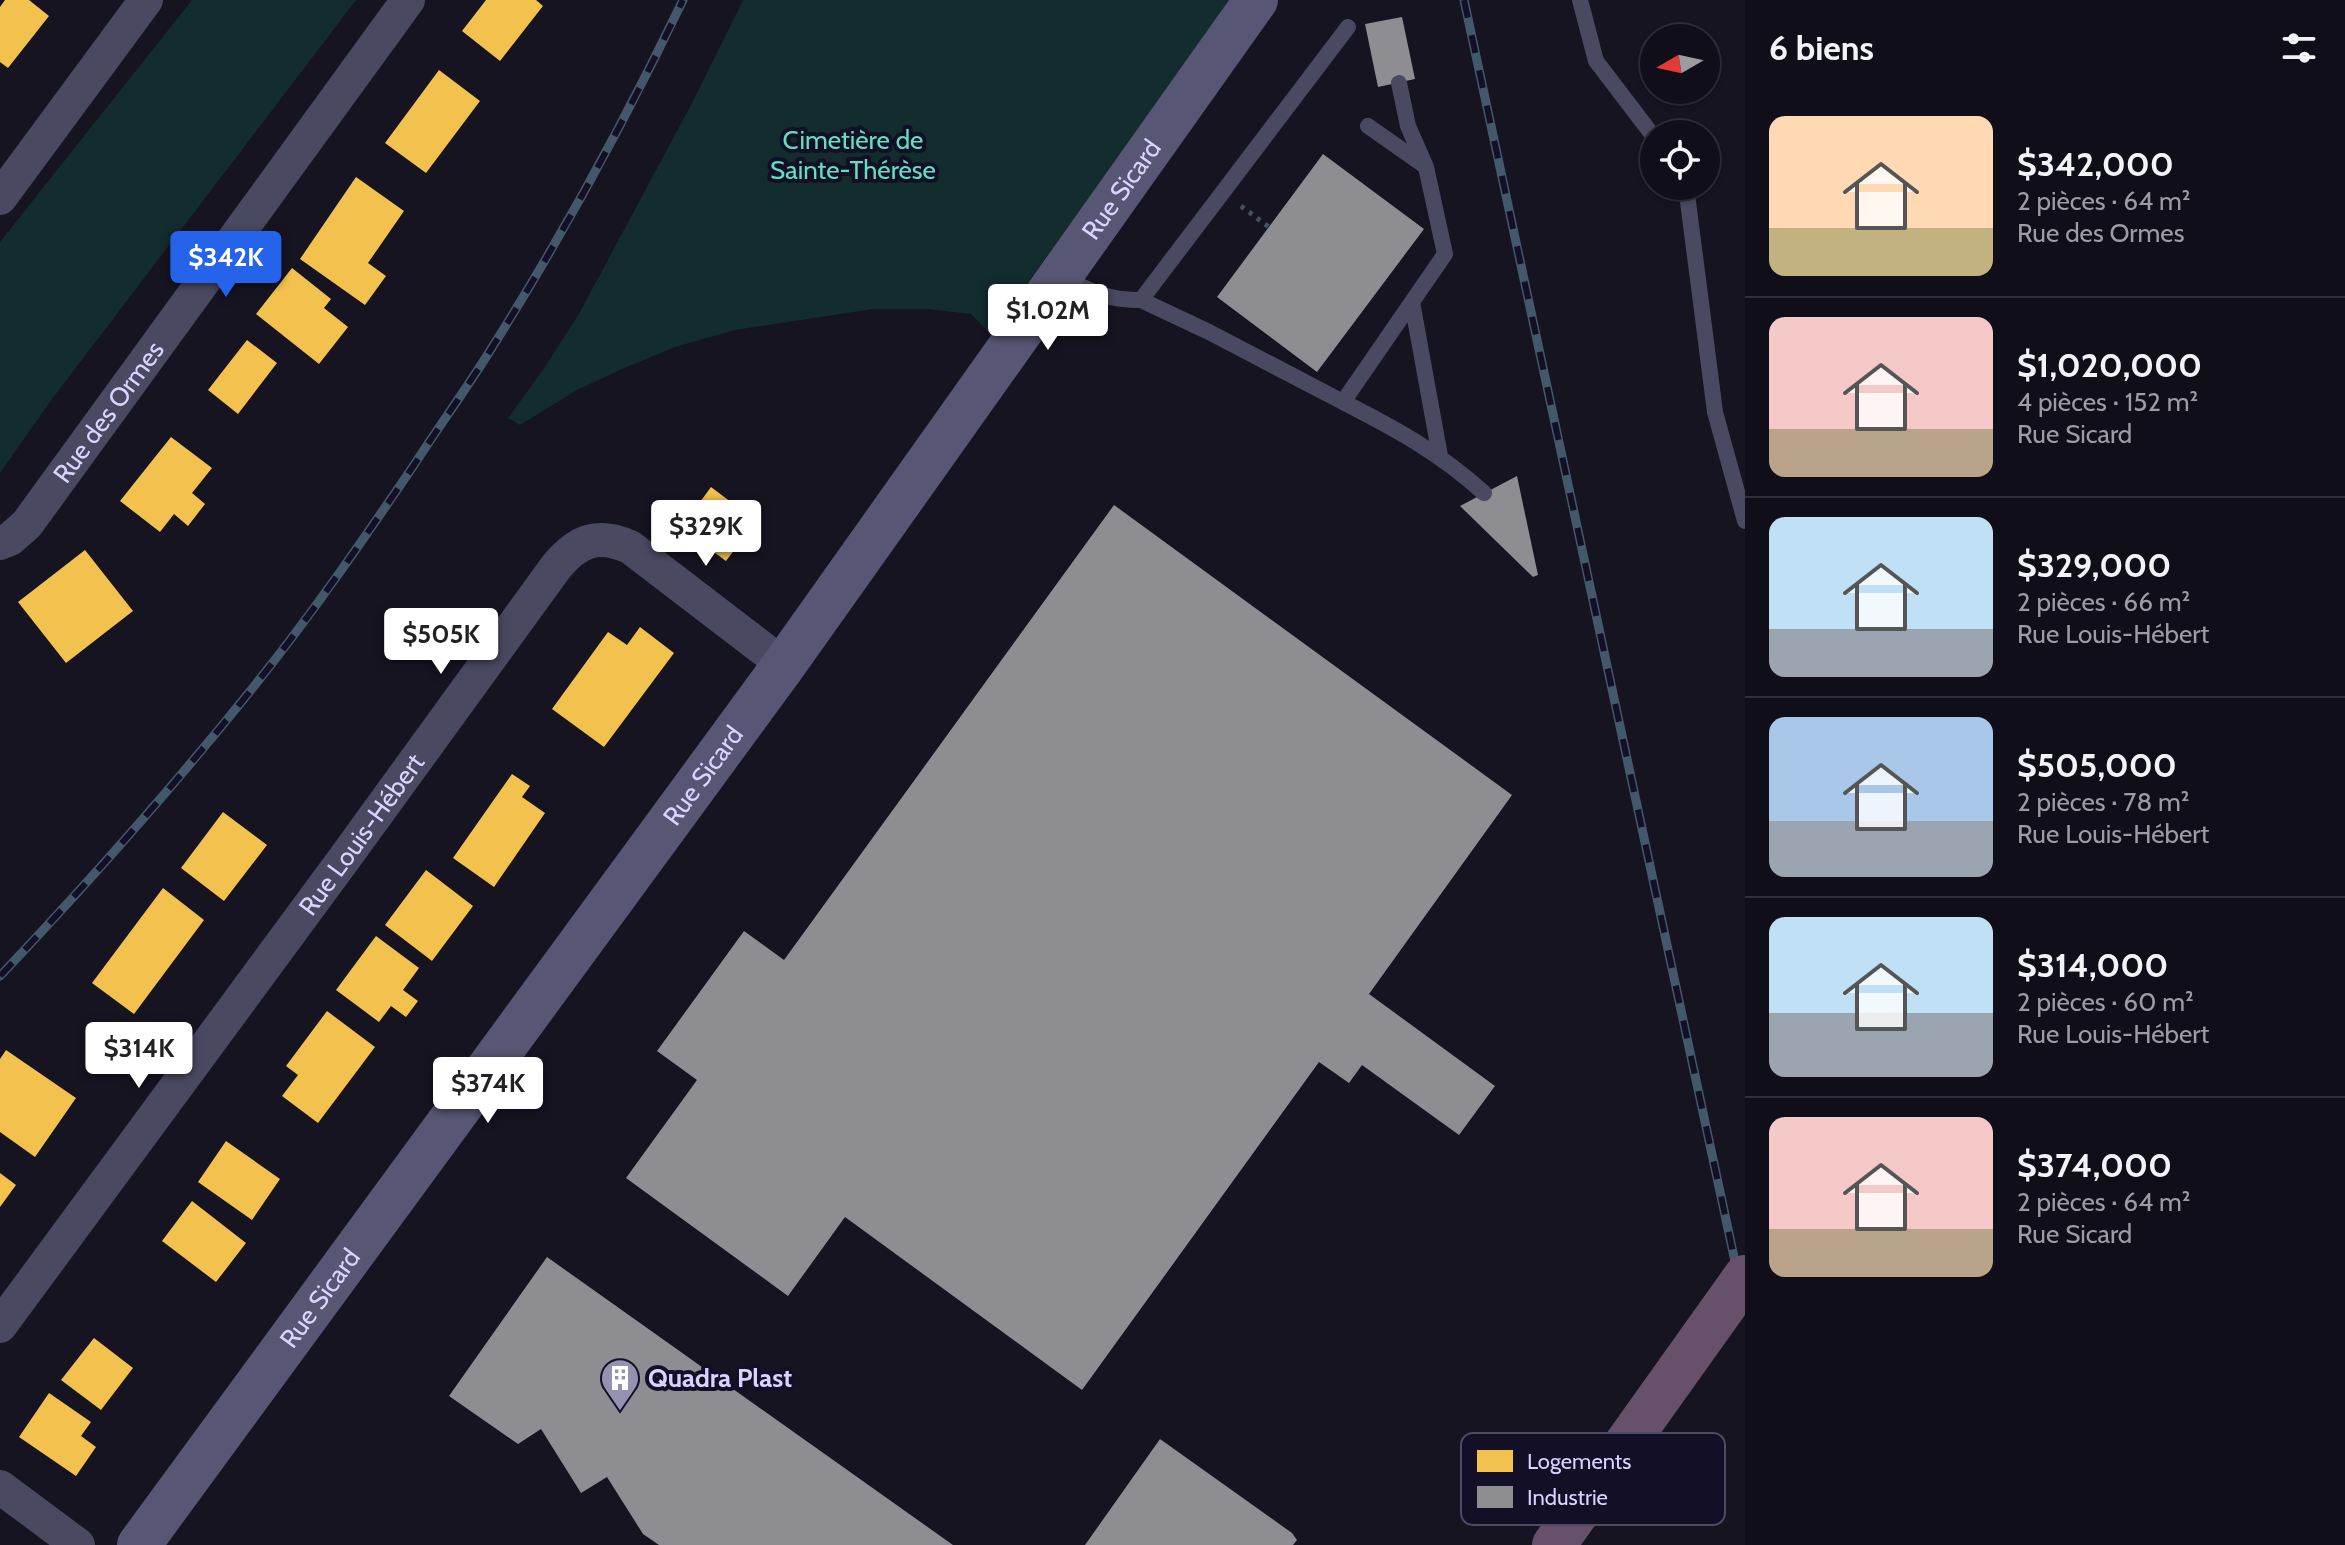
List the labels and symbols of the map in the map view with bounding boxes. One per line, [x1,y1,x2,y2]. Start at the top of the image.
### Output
north arrow [1640,24,1720,104]
park label: Cimetière de Sainte-Thérèse [770,124,936,186]
street label: Rue Sicard [1075,133,1168,246]
pin: $342K [170,231,282,299]
pin: $1.02M [983,284,1113,352]
street label: Rue des Ormes [46,335,171,489]
pin: $329K [650,500,762,568]
pin: $505K [385,608,497,676]
street label: Rue Sicard [656,720,750,832]
street label: Rue Louis-Hébert [292,747,431,922]
pin: $314K [83,1022,195,1090]
pin: $374K [432,1057,544,1125]
street label: Rue Sicard [273,1242,367,1354]
building icon: Quadra Plast [599,1357,641,1412]
place label: Quadra Plast [648,1362,792,1394]
legend [1461,1433,1725,1525]
text: Logements [1527,1448,1631,1475]
text: Industrie [1527,1484,1608,1511]

